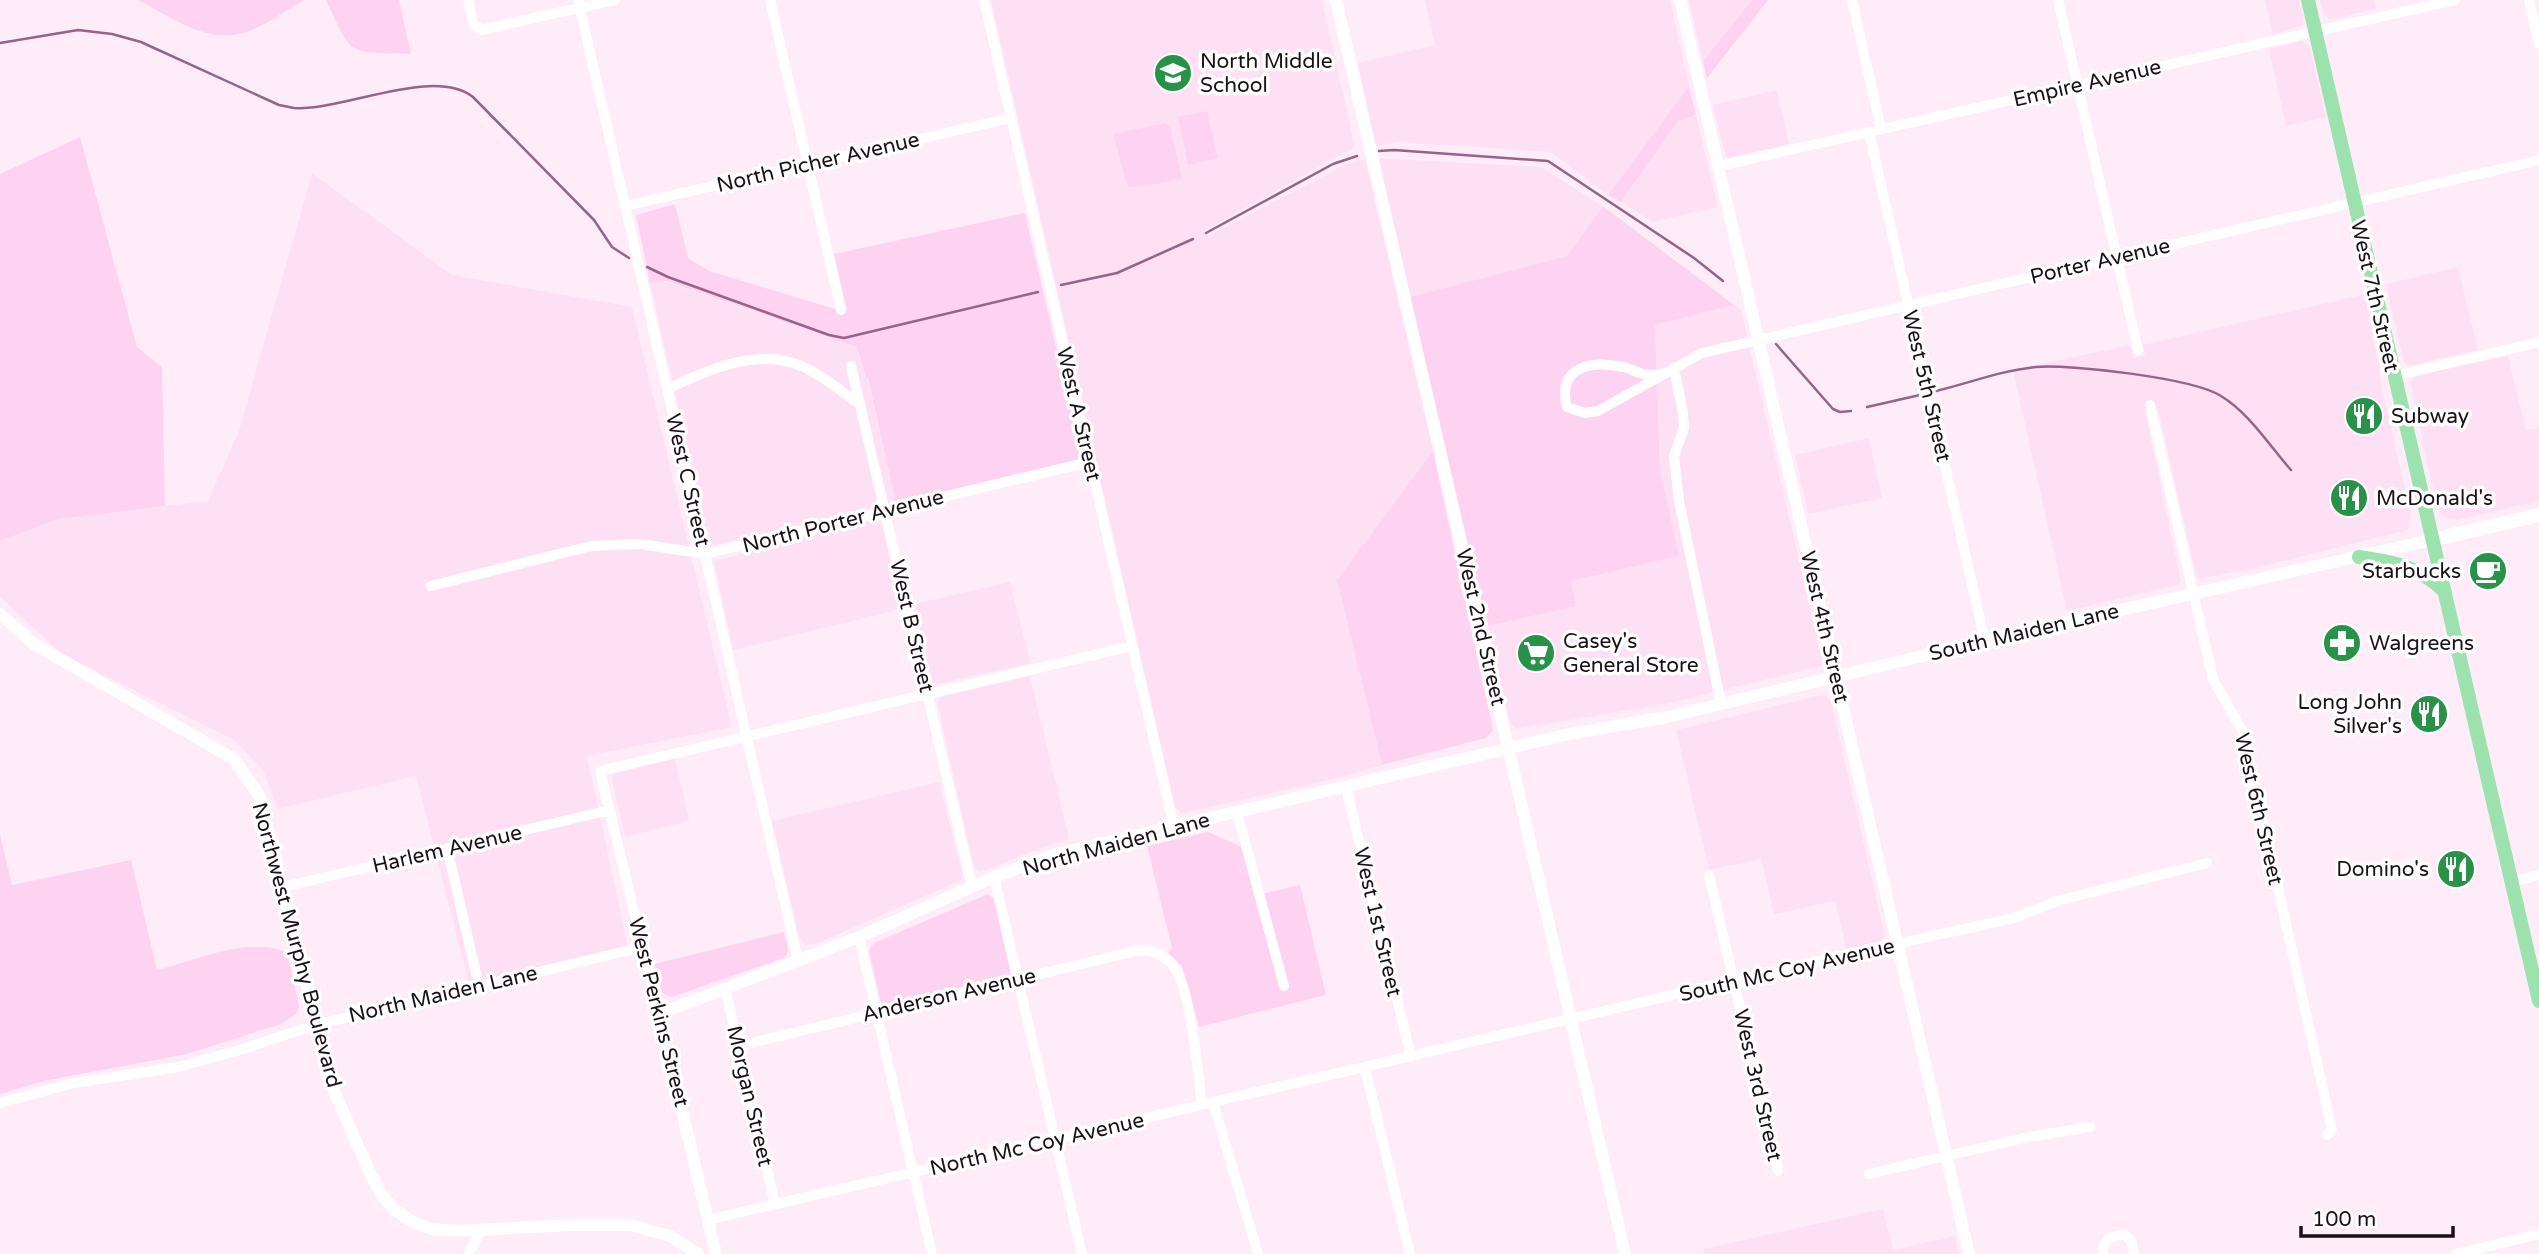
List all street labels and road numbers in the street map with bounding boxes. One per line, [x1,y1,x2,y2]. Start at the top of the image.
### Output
street label: Empire Avenue [2011,54,2164,113]
street label: North Picher Avenue [714,127,922,198]
street label: West 7th Street [2345,218,2404,375]
street label: Porter Avenue [2028,233,2173,290]
street label: West 5th Street [1897,308,1956,465]
street label: West A Street [1051,345,1106,484]
street label: West C Street [660,411,715,549]
street label: North Porter Avenue [740,484,947,559]
street label: West 2nd Street [1450,546,1511,708]
street label: West 4th Street [1795,549,1854,706]
street label: West B Street [884,557,939,695]
street label: South Maiden Lane [1927,598,2122,666]
street label: West 6th Street [2229,731,2288,888]
street label: Northwest Murphy Boulevard [246,800,347,1090]
street label: North Maiden Lane [1020,807,1213,882]
street label: Harlem Avenue [370,820,524,879]
street label: West 1st Street [1348,845,1407,999]
street label: West Perkins Street [623,915,694,1109]
street label: South Mc Coy Avenue [1677,934,1897,1007]
street label: North Maiden Lane [346,961,540,1028]
street label: Anderson Avenue [860,963,1039,1028]
street label: West 3rd Street [1728,1007,1787,1164]
street label: Morgan Street [721,1023,778,1169]
street label: North Mc Coy Avenue [928,1108,1147,1181]

